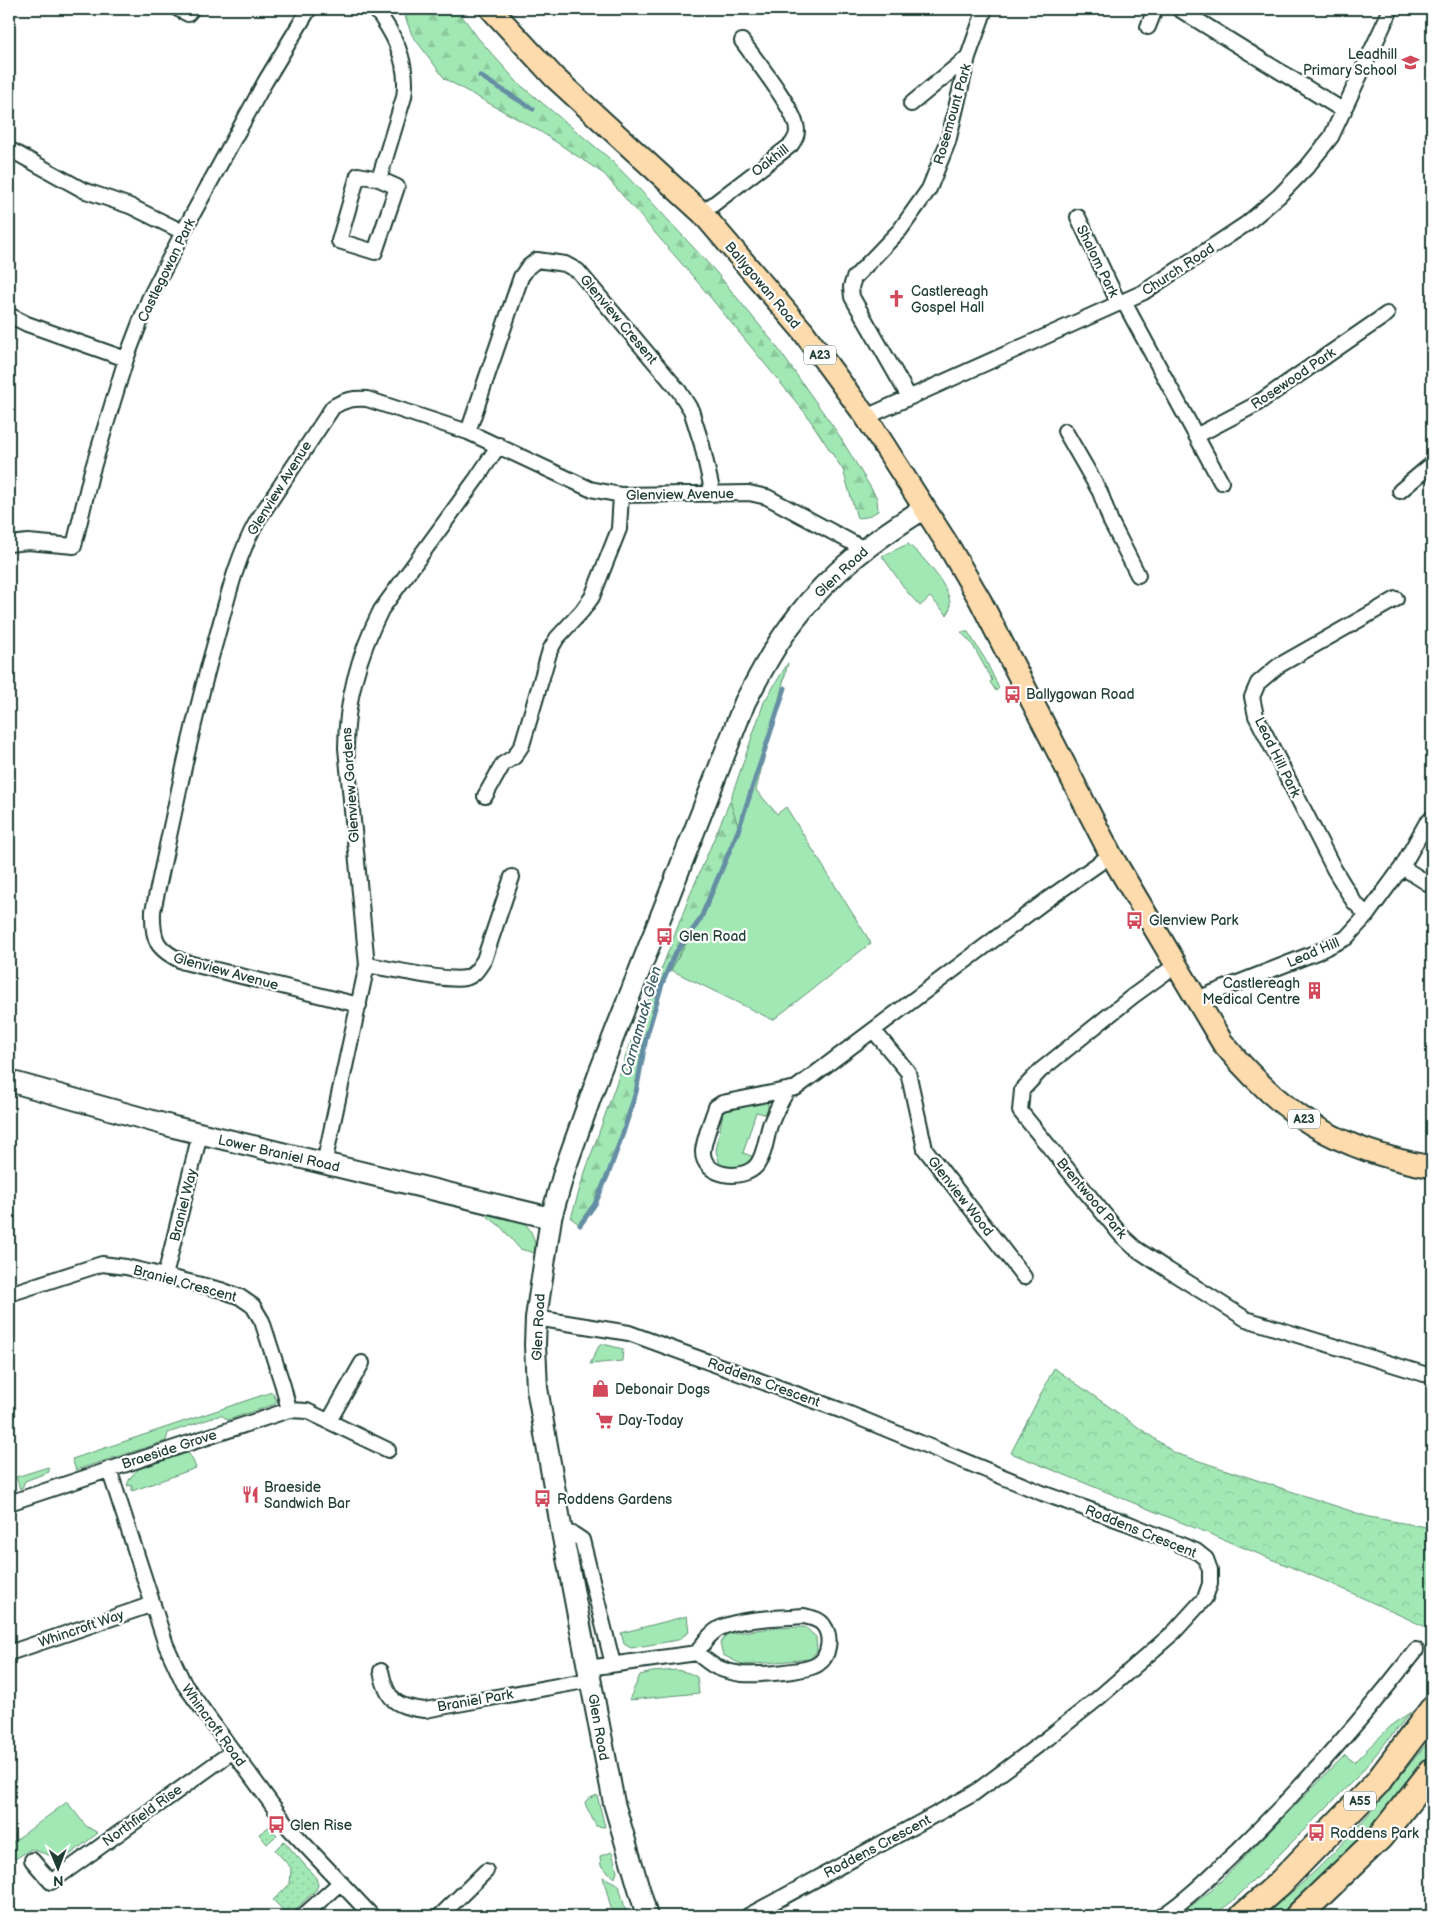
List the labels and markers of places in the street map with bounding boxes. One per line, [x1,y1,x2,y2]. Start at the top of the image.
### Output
place label: Leadhill Primary School [1303,46,1397,79]
school or university icon: Leadhill Primary School [1401,52,1421,72]
place label: Castlereagh Gospel Hall [911,283,989,316]
church icon: Castlereagh Gospel Hall [887,289,907,309]
bus stop icon: Ballygowan Road [1002,684,1022,704]
place label: Ballygowan Road [1026,686,1134,703]
bus stop icon: Glenview Park [1125,910,1145,930]
place label: Glenview Park [1149,912,1238,929]
bus stop icon: Glen Road [655,926,675,946]
place label: Glen Road [679,928,746,945]
place label: Castlereagh Medical Centre [1203,975,1300,1008]
building icon: Castlereagh Medical Centre [1304,981,1324,1001]
shop icon: Debonair Dogs [591,1379,611,1399]
place label: Debonair Dogs [615,1381,710,1398]
supermarket icon: Day-Today [594,1410,614,1430]
place label: Day-Today [618,1412,684,1429]
place label: Braeside Sandwich Bar [264,1479,351,1512]
restaurant icon: Braeside Sandwich Bar [240,1485,260,1505]
bus stop icon: Roddens Gardens [533,1489,553,1509]
place label: Roddens Gardens [557,1491,672,1508]
bus stop icon: Glen Rise [266,1815,286,1835]
place label: Glen Rise [290,1817,352,1834]
bus stop icon: Roddens Park [1306,1823,1326,1843]
place label: Roddens Park [1330,1825,1419,1842]

